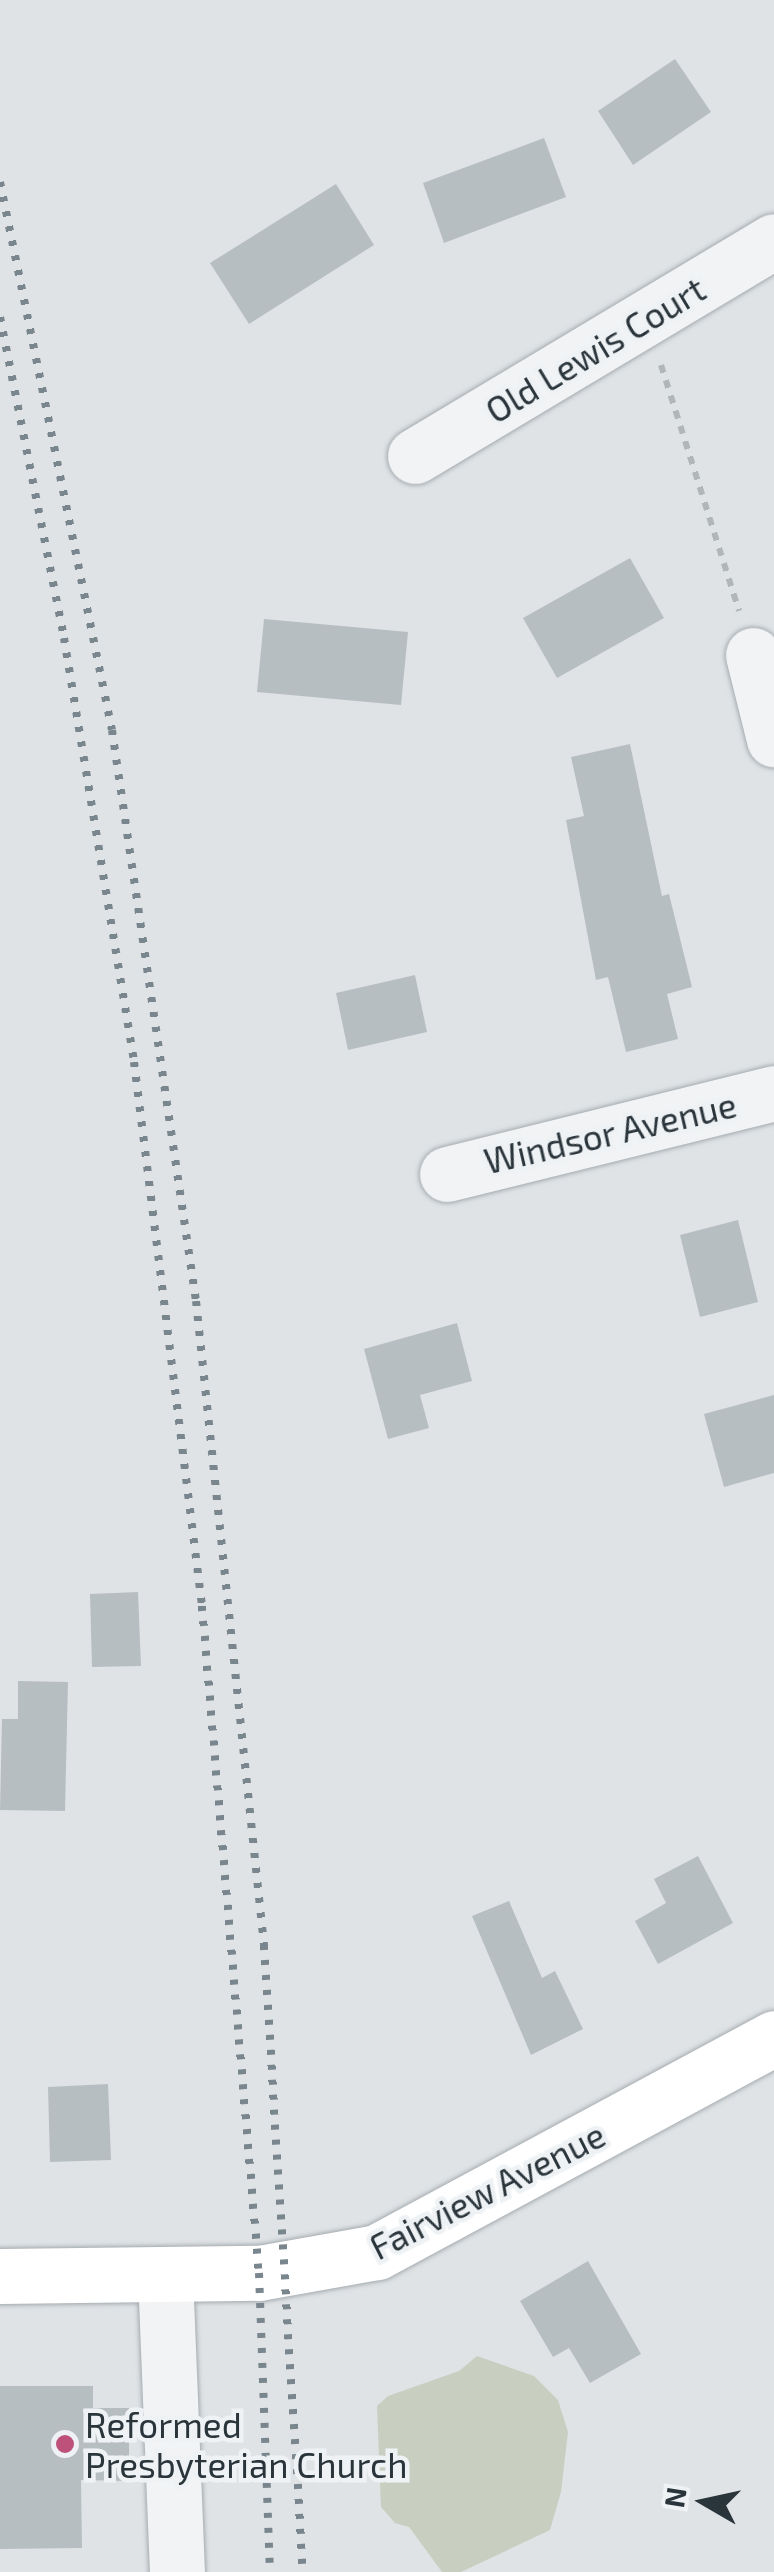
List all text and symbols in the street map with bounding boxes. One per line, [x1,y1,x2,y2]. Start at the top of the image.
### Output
street label: Old Lewis Court [478,267,712,431]
street label: Windsor Avenue [479,1082,741,1182]
street label: Fairview Avenue [362,2112,612,2268]
place label: Reformed Presbyterian Church [85,2403,408,2485]
marker: Reformed Presbyterian Church [54,2433,76,2455]
north arrow [654,2452,754,2552]
text: N [656,2485,693,2510]

